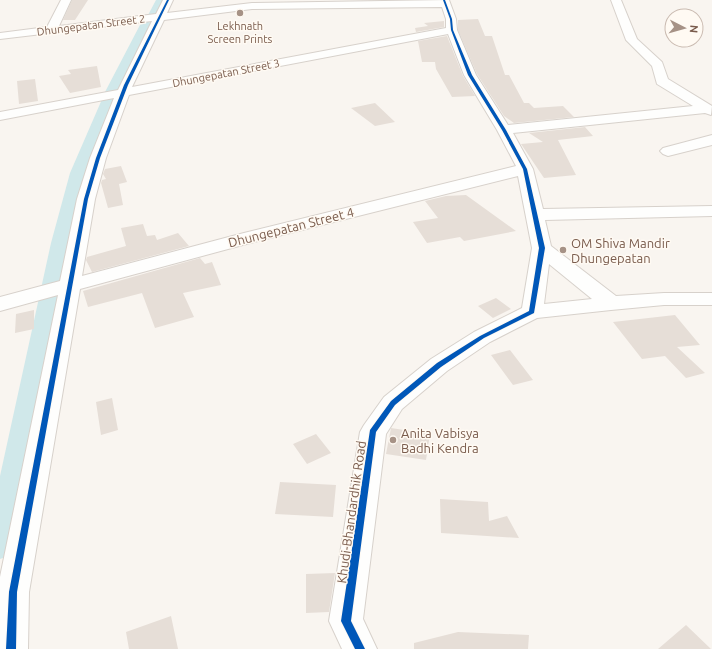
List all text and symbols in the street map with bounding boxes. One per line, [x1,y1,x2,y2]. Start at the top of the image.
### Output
marker: Lekhnath Screen Prints [235,8,245,18]
north arrow [664,8,704,48]
street label: Dhungepatan Street 2 [36,12,146,38]
place label: Lekhnath Screen Prints [208,20,273,45]
text: N [688,24,700,34]
street label: Dhungepatan Street 3 [171,57,281,89]
street label: Dhungepatan Street 4 [227,205,355,249]
place label: OM Shiva Mandir Dhungepatan [571,236,670,265]
marker: OM Shiva Mandir Dhungepatan [558,245,568,255]
place label: Anita Vabisya Badhi Kendra [401,426,479,455]
marker: Anita Vabisya Badhi Kendra [388,435,398,445]
street label: Khudi-Bhandardhik Road [334,440,368,584]

